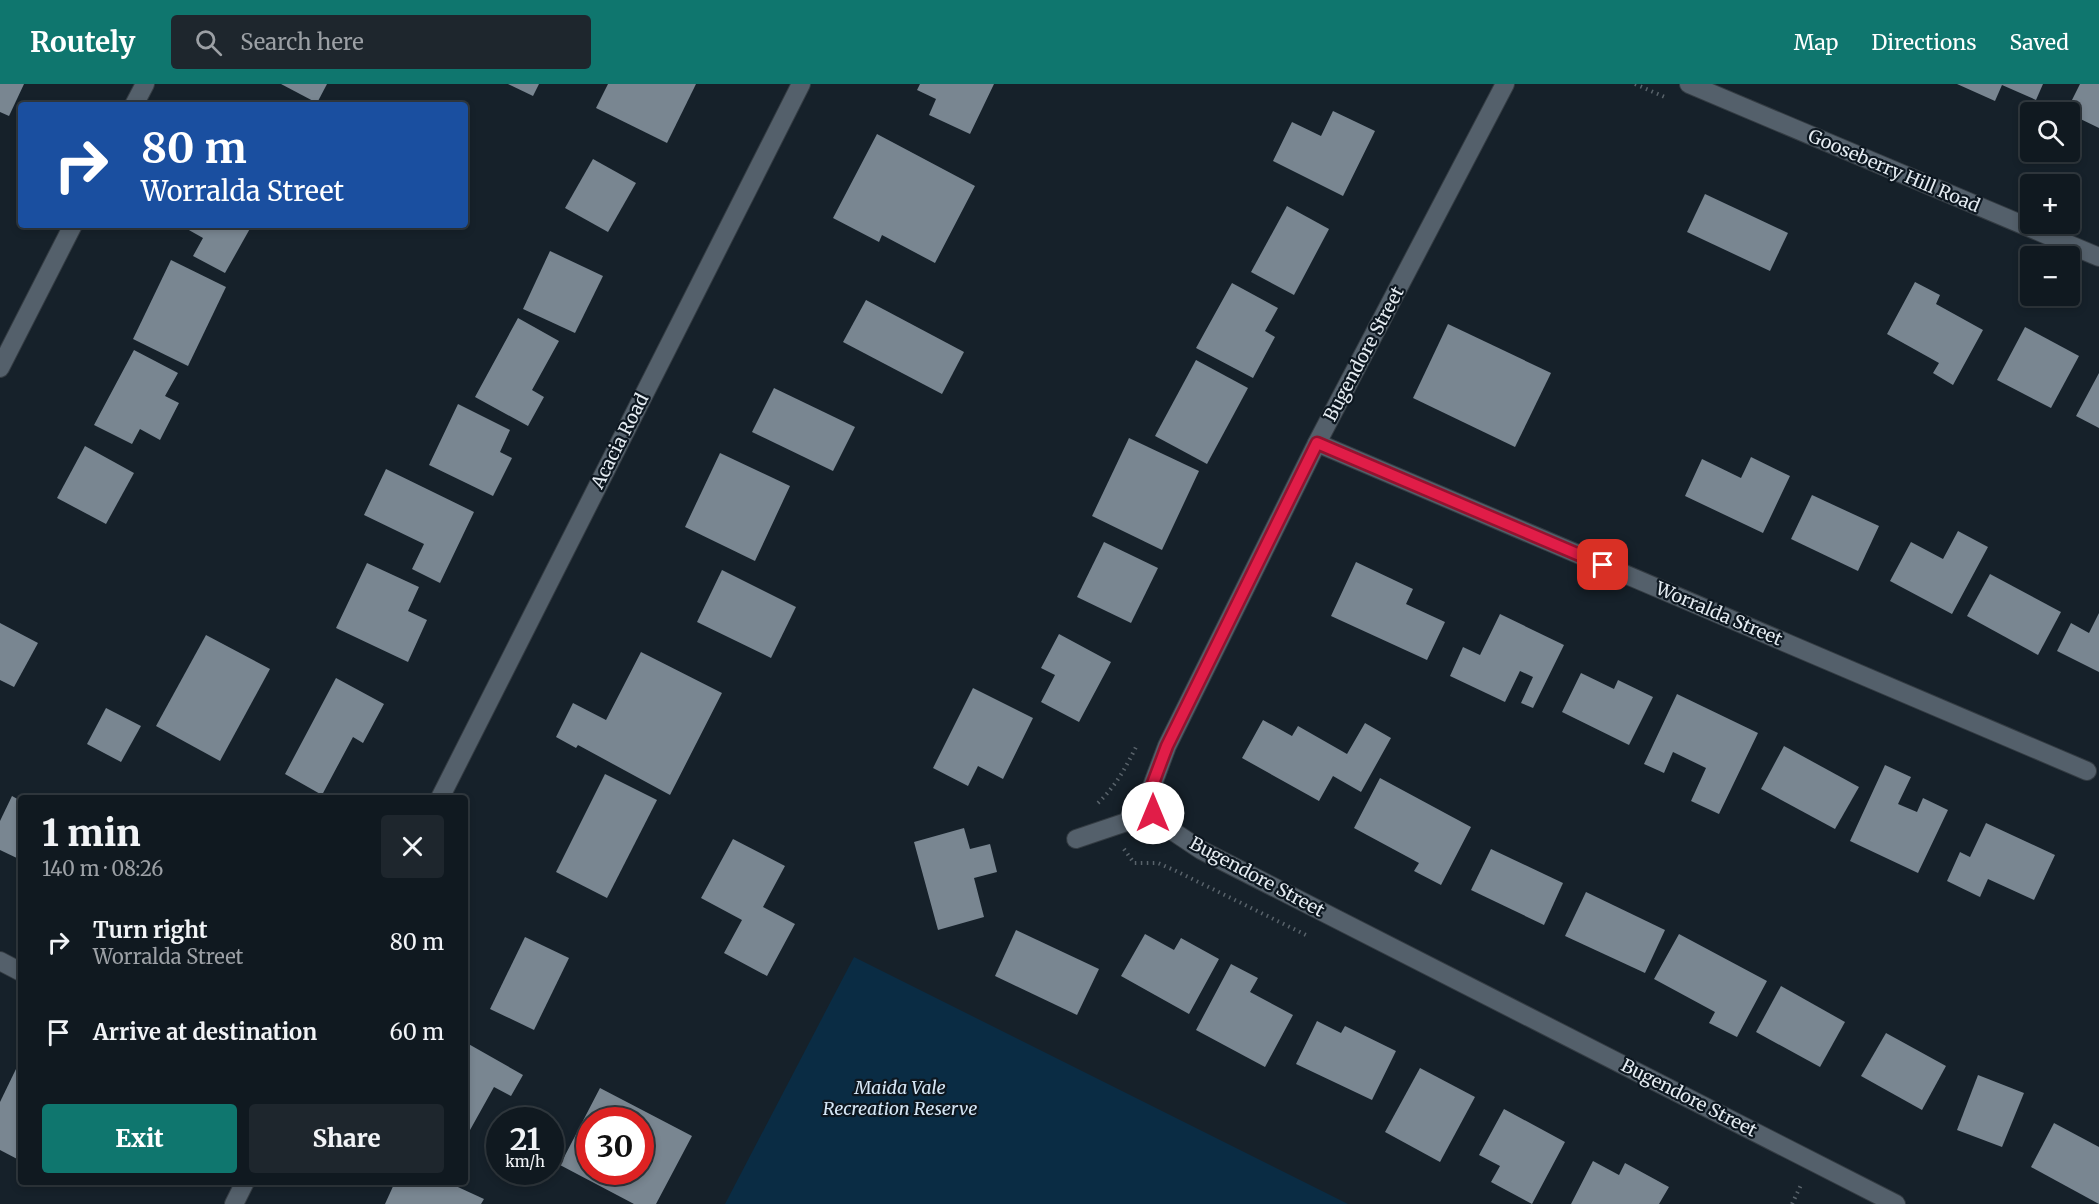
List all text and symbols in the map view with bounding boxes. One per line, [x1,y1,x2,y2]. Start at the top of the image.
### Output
search box [171,15,591,69]
text: Routely [30,24,135,60]
icon: search [192,26,225,59]
text: Search here [240,28,364,56]
text: Map [1794,29,1838,56]
text: Directions [1871,29,1976,56]
text: Saved [2009,29,2069,56]
map controls [2020,102,2080,306]
button: search [2020,102,2080,162]
text: 80 m [141,122,247,174]
street label: Gooseberry Hill Road [1805,124,1984,217]
icon: right [42,126,120,204]
text: Worralda Street [141,174,344,208]
button: + [2020,174,2080,234]
button: − [2020,246,2080,306]
street label: Bugendore Street [1318,282,1409,425]
street label: Acacia Road [585,389,653,493]
pin [1577,539,1628,590]
icon: arrive [1586,548,1619,581]
street label: Worralda Street [1651,576,1786,651]
position arrow [1121,781,1185,845]
text: 1 min [42,811,141,856]
button: close [381,815,444,878]
street label: Bugendore Street [1186,831,1329,922]
text: 140 m · 08:26 [42,856,163,881]
text: Turn right [93,916,207,944]
icon: right [42,926,75,959]
text: 80 m [390,928,444,956]
text: Worralda Street [93,944,243,969]
icon: arrive [42,1016,75,1049]
text: Arrive at destination [93,1018,317,1046]
text: 60 m [390,1018,444,1046]
street label: Bugendore Street [1617,1053,1761,1142]
park label: Maida Vale Recreation Reserve [823,1076,977,1120]
button: Exit [42,1104,237,1173]
button: Share [249,1104,444,1173]
speed limit sign: 30 [576,1107,654,1185]
text: 21 [510,1120,540,1158]
text: km/h [505,1152,545,1171]

